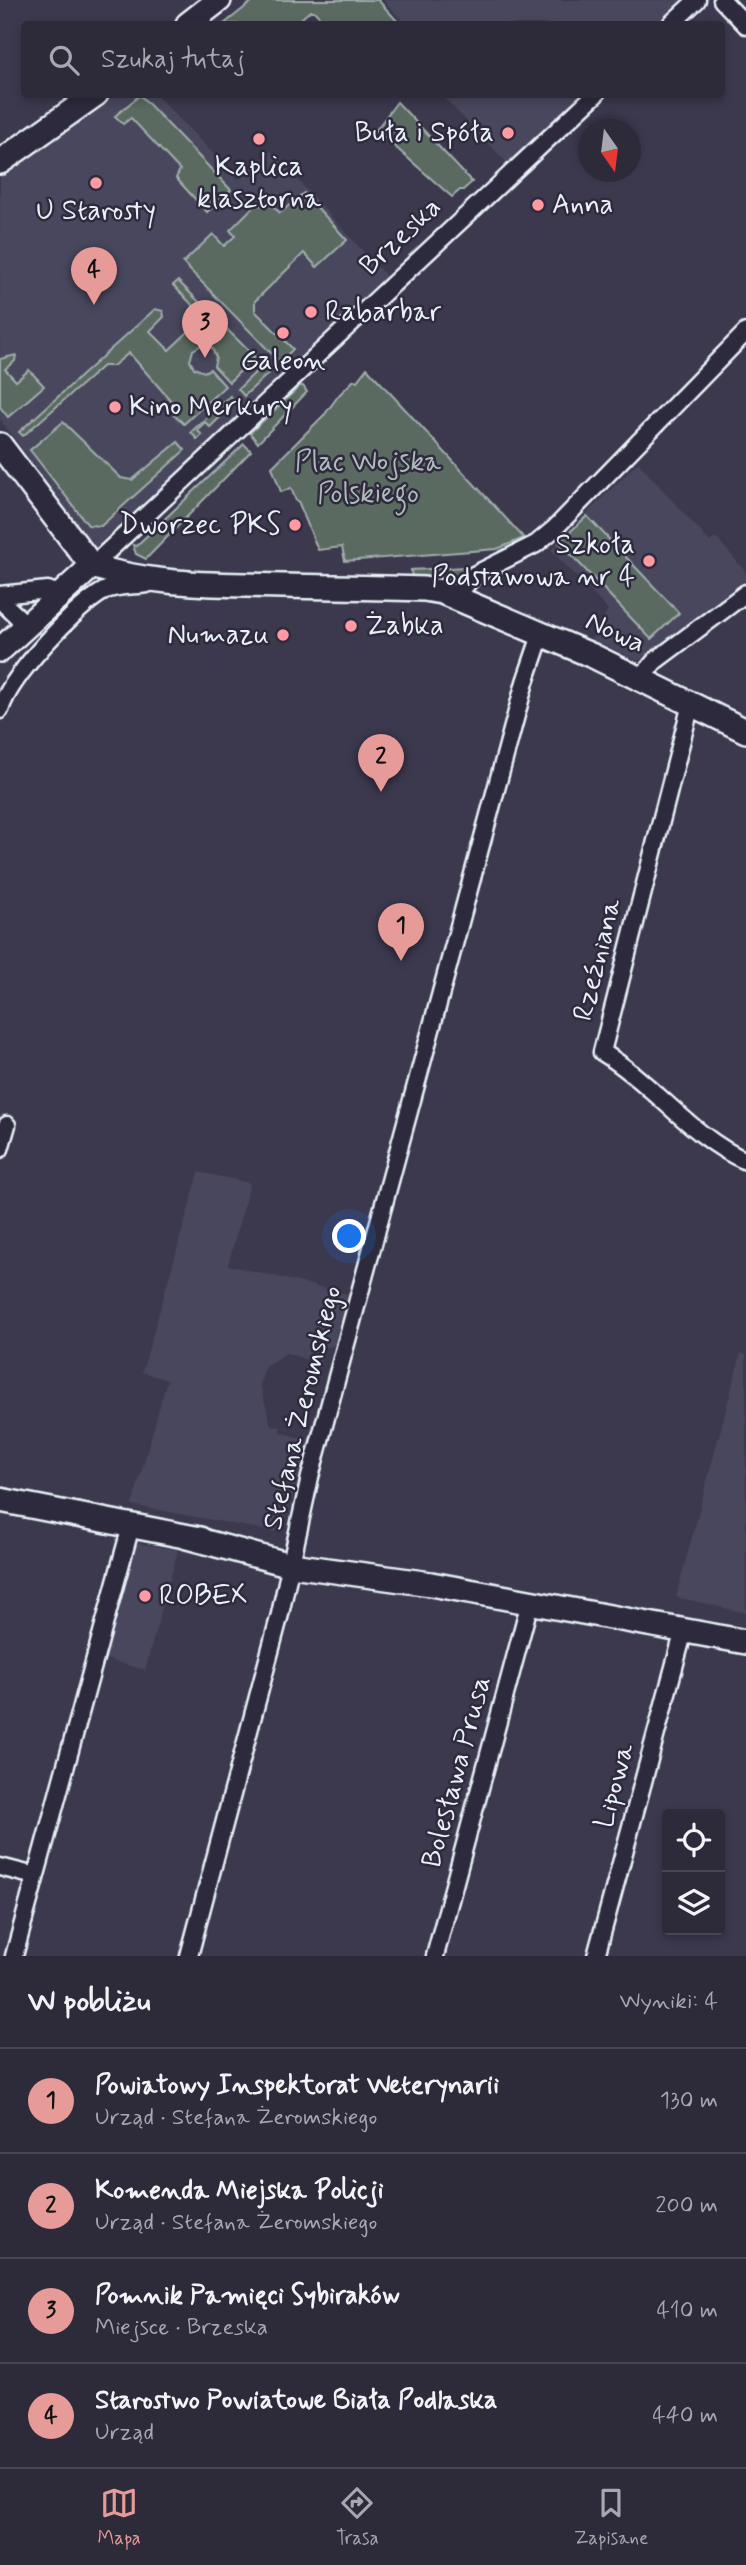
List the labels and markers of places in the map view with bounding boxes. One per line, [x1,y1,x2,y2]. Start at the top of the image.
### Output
place label: Buła i Spóła [354,115,494,152]
marker: Buła i Spóła [500,125,516,141]
marker: Kaplica klasztorna [251,131,267,147]
place label: Kaplica klasztorna [197,149,321,218]
marker: U Starosty [88,175,104,191]
place label: Anna [552,187,613,224]
place label: U Starosty [36,193,156,230]
marker: Anna [530,197,546,213]
pin: 4 [71,247,117,305]
place label: Rabarbar [325,294,442,331]
pin: 3 [182,300,228,358]
marker: Rabarbar [303,304,319,320]
marker: Galeon [275,325,291,341]
place label: Galeon [241,343,325,380]
place label: Kino Merkury [129,389,292,426]
marker: Kino Merkury [107,399,123,415]
place label: Dworzec PKS [119,507,281,544]
marker: Dworzec PKS [287,517,303,533]
place label: Szkoła Podstawowa nr 4 [431,527,635,596]
marker: Szkoła Podstawowa nr 4 [641,553,657,569]
place label: Żabka [365,608,444,645]
place label: Numazu [167,617,269,654]
marker: Żabka [343,618,359,634]
marker: Numazu [275,627,291,643]
pin: 2 [358,734,404,792]
pin: 1 [378,903,424,961]
place label: ROBEX [159,1578,248,1615]
marker: ROBEX [137,1588,153,1604]

